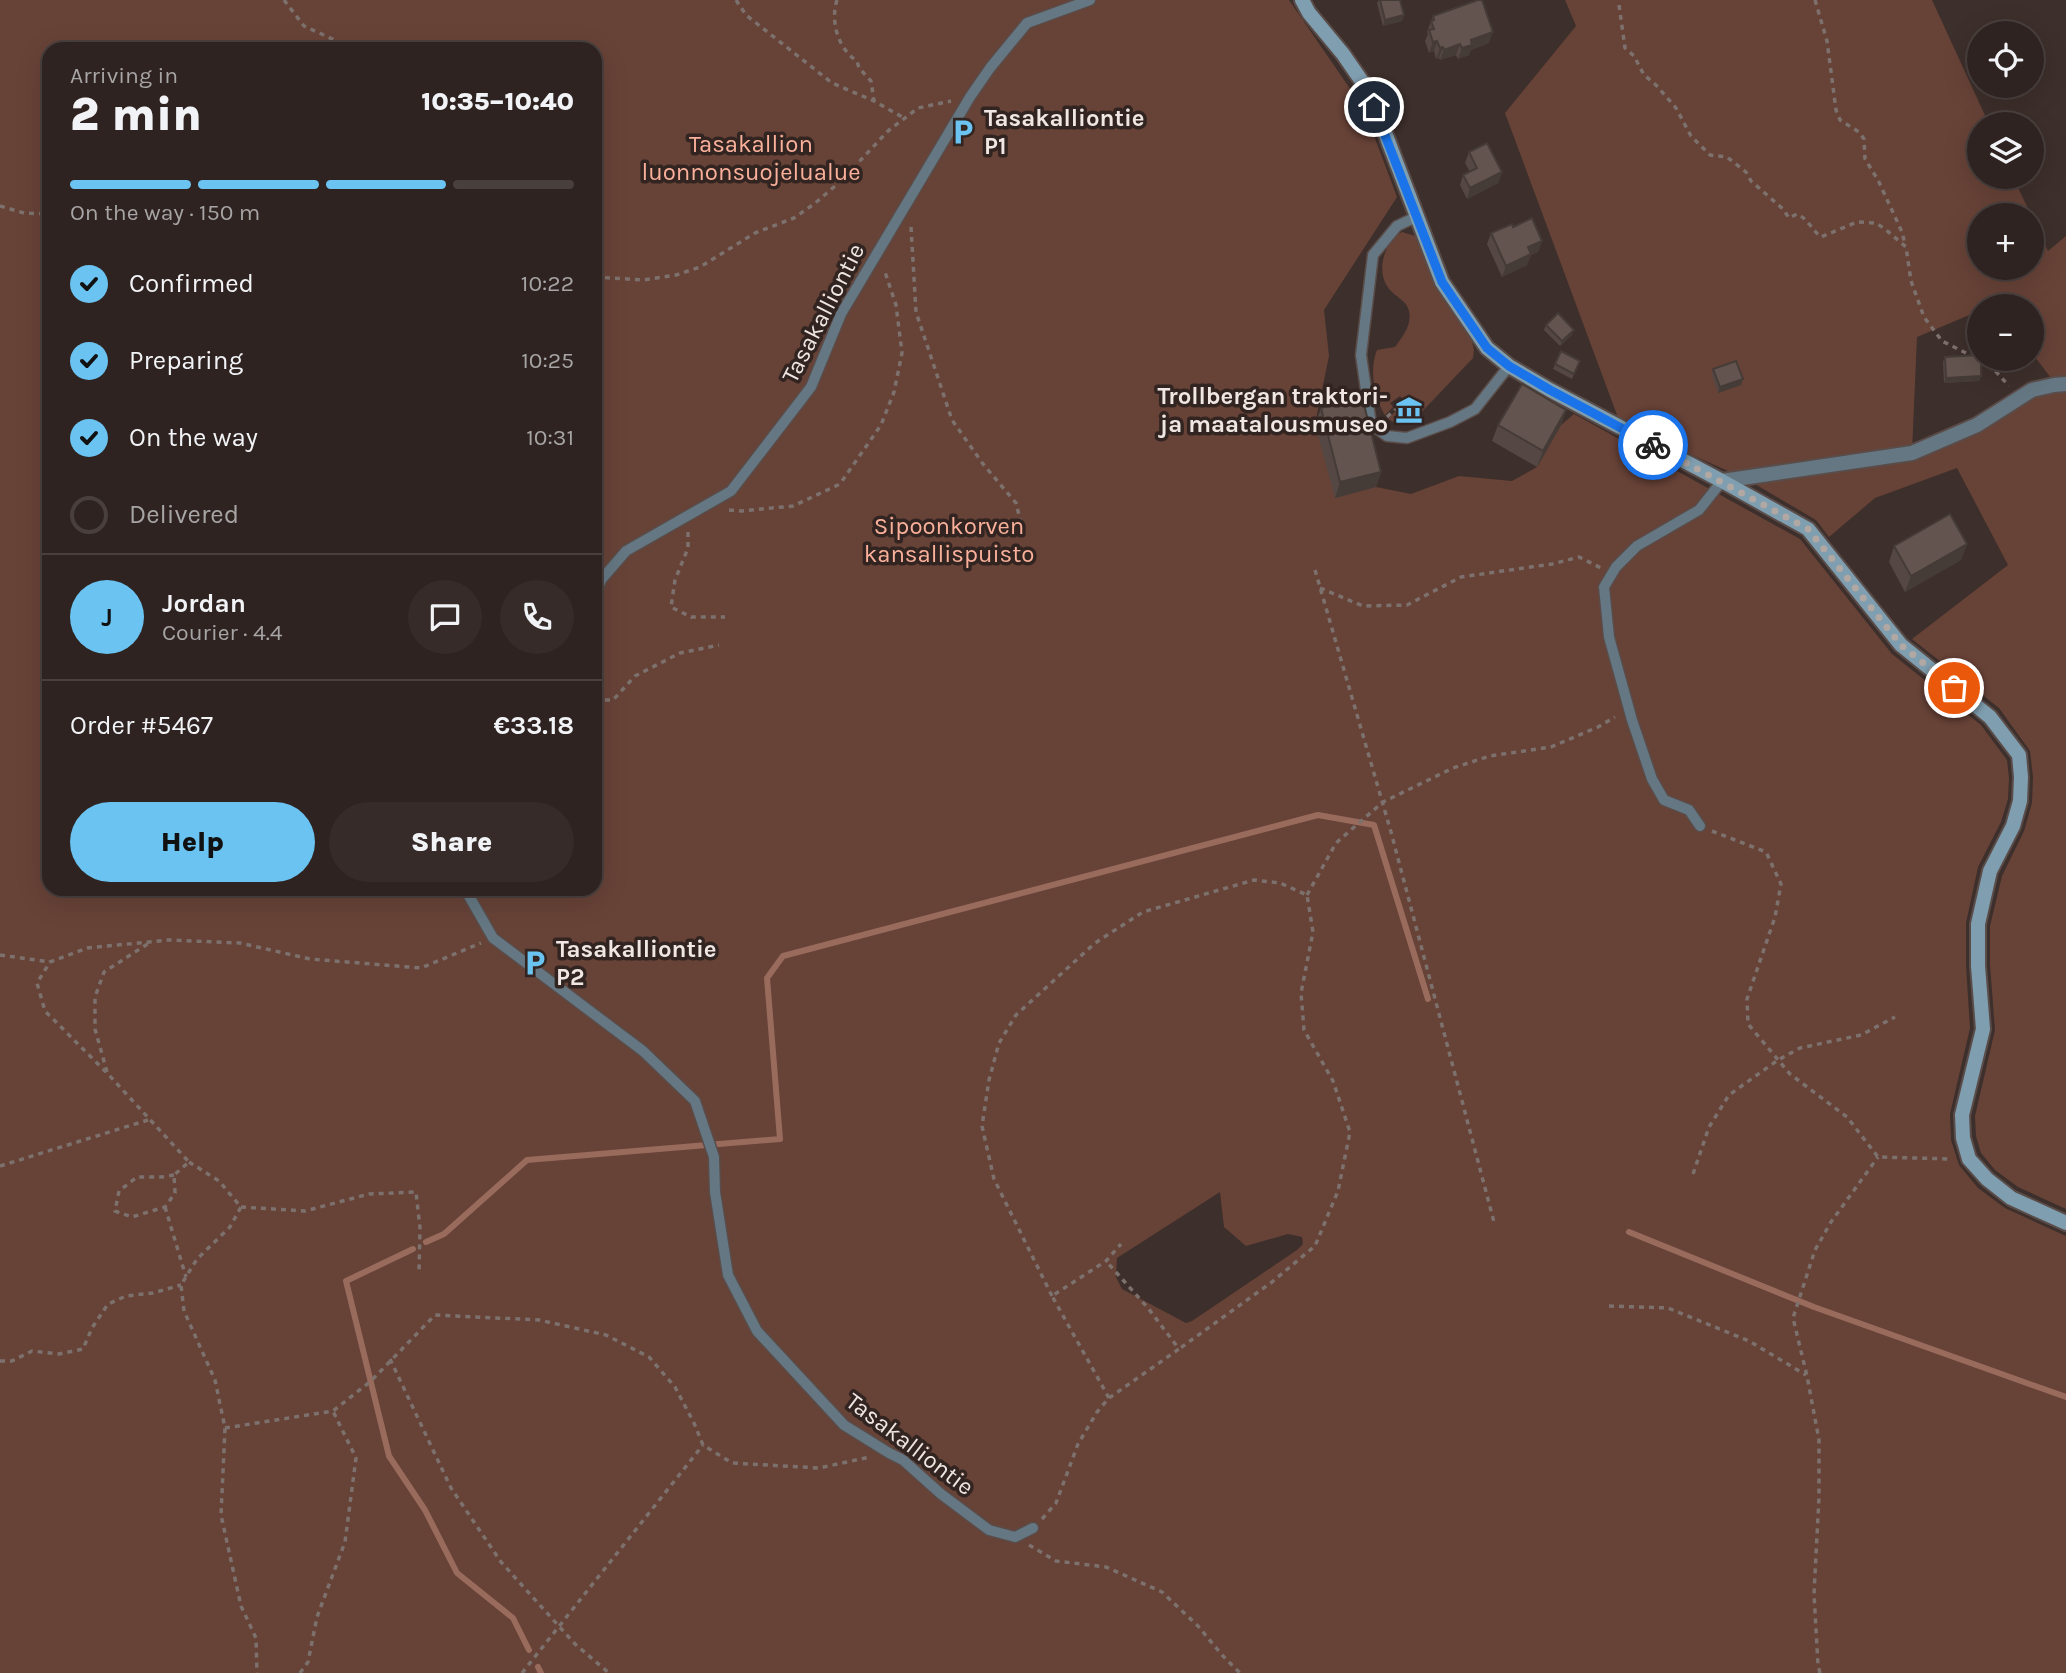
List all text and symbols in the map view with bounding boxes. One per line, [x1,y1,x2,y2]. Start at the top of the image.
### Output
map controls [1967,21,2044,371]
button: locate [1967,21,2044,98]
text: Arriving in [70,62,178,89]
pin [1344,77,1404,137]
text: 10:35–10:40 [421,86,574,117]
text: 2 min [70,88,202,142]
icon: home [1355,88,1393,126]
place label: Tasakalliontie P1 [984,104,1145,160]
button: layers [1967,112,2044,189]
parking icon: Tasakalliontie P1 [948,117,978,147]
park label: Tasakallion luonnonsuojelualue [641,130,861,186]
text: On the way · 150 m [70,199,260,226]
button: + [1967,203,2044,280]
street label: Tasakalliontie [776,239,870,387]
icon: check [70,265,108,303]
text: Confirmed [129,268,254,299]
text: 10:22 [521,270,574,297]
button: − [1967,294,2044,371]
icon: check [70,342,108,380]
text: Preparing [129,345,243,376]
text: 10:25 [521,347,574,374]
place label: Trollbergan traktori- ja maatalousmuseo [1158,382,1388,438]
museum icon: Trollbergan traktori- ja maatalousmuseo [1394,395,1424,425]
courier [1618,410,1688,480]
icon: check [70,419,108,457]
text: On the way [129,422,258,453]
text: 10:31 [526,424,574,451]
icon: bike [1634,426,1672,464]
text: Delivered [129,499,239,530]
park label: Sipoonkorven kansallispuisto [864,512,1034,568]
button: chat [408,580,482,654]
button: phone [500,580,574,654]
text: Jordan [162,588,246,619]
text: J [101,602,113,633]
text: Courier · 4.4 [162,619,283,646]
pin [1924,658,1984,718]
icon: bag [1935,669,1973,707]
text: Order #5467 [70,710,213,741]
text: €33.18 [494,710,574,741]
button: Help [70,802,315,882]
button: Share [329,802,574,882]
place label: Tasakalliontie P2 [556,935,717,991]
parking icon: Tasakalliontie P2 [520,948,550,978]
street label: Tasakalliontie [841,1387,979,1501]

